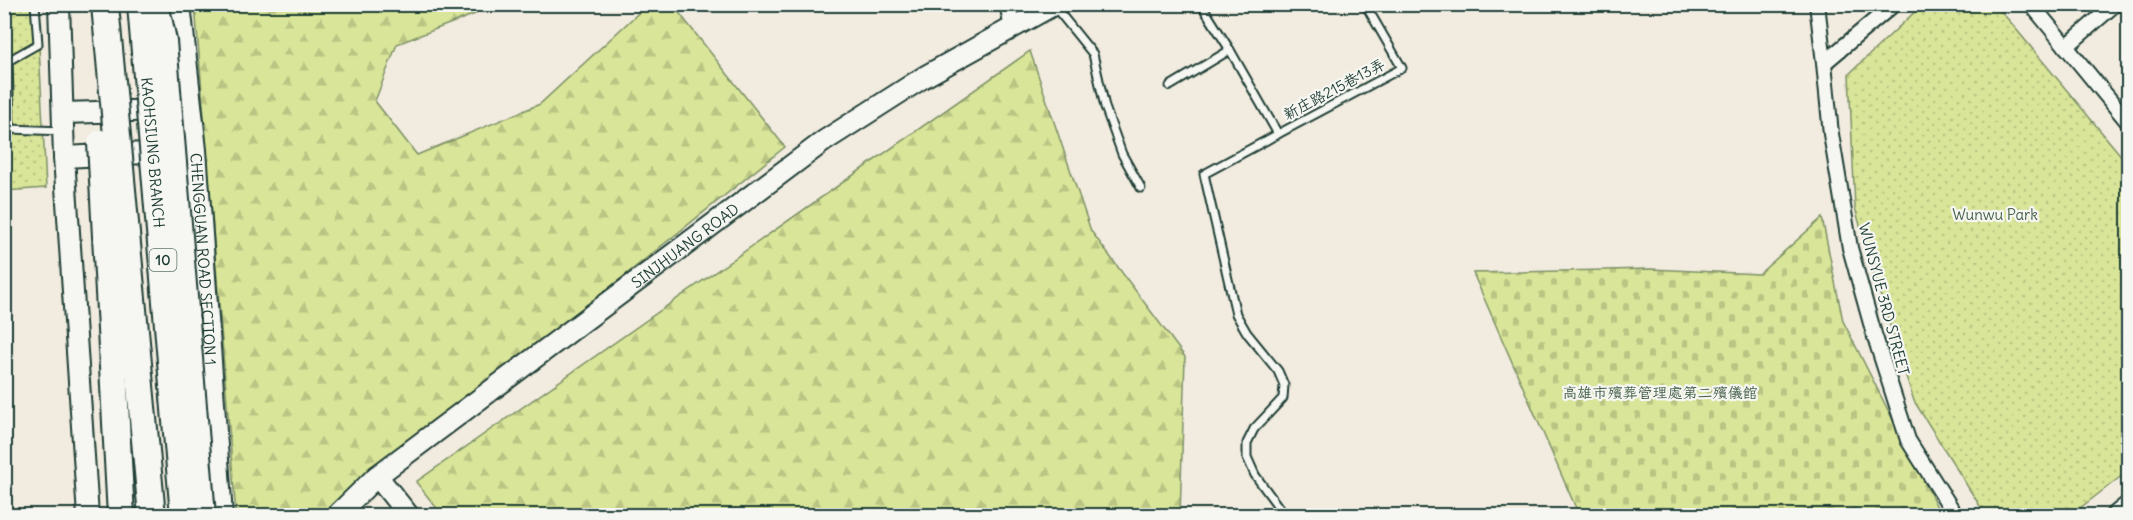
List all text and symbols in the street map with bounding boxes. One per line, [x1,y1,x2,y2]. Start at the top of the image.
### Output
street label: 新庄路215巷13弄 [1280,54,1388,124]
street label: KAOHSIUNG BRANCH [138,76,169,229]
street label: CHENGGUAN ROAD SECTION 1 [187,152,221,366]
street label: SINJHUANG ROAD [627,199,743,292]
park label: Wunwu Park [1952,205,2038,224]
street label: WUNSYUE 3RD STREET [1855,221,1914,377]
road number: 10 [150,249,176,271]
park label: 高雄市殯葬管理處第二殯儀館 [1562,383,1758,402]

